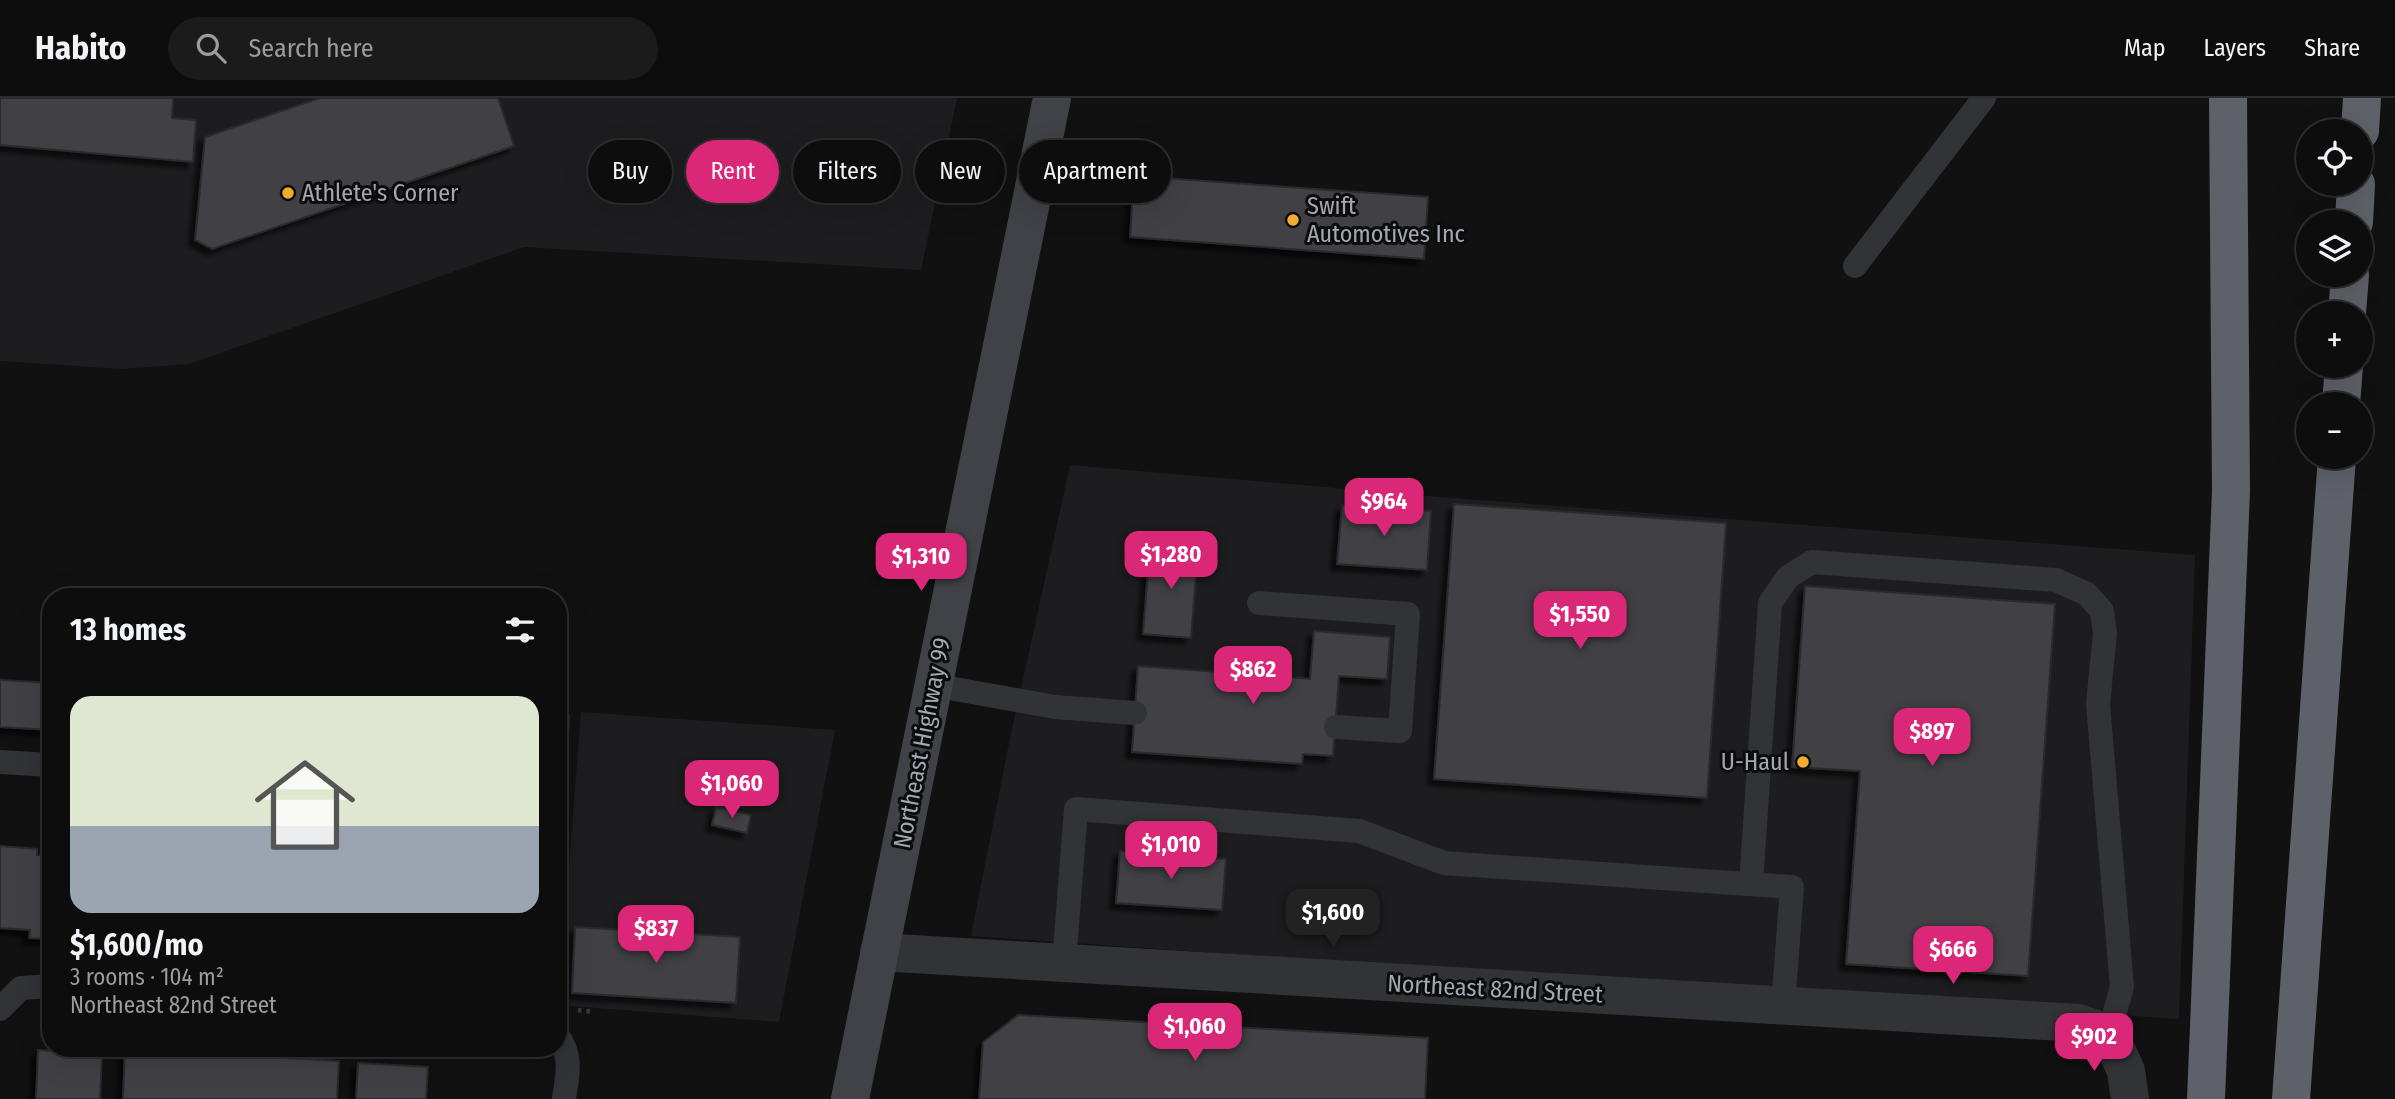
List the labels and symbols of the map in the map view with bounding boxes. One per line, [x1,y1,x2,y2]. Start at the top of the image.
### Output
place label: Athlete's Corner [302,179,459,207]
marker: Athlete's Corner [280,185,296,201]
place label: Swift Automotives Inc [1307,192,1465,248]
marker: Swift Automotives Inc [1285,212,1301,228]
pin: $964 [1343,478,1425,538]
pin: $1,280 [1114,532,1228,591]
pin: $1,310 [864,533,978,593]
pin: $1,550 [1523,592,1637,651]
street label: Northeast Highway 99 [888,635,956,851]
pin: $862 [1212,646,1294,706]
pin: $897 [1891,708,1973,768]
place label: U-Haul [1721,748,1789,776]
marker: U-Haul [1795,754,1811,770]
pin: $1,060 [675,760,789,820]
pin: $1,010 [1114,822,1228,881]
pin: $1,600 [1276,890,1390,949]
pin: $837 [615,906,697,965]
pin: $666 [1912,926,1994,986]
street label: Northeast 82nd Street [1387,969,1604,1009]
pin: $1,060 [1138,1004,1252,1063]
pin: $902 [2053,1014,2135,1073]

